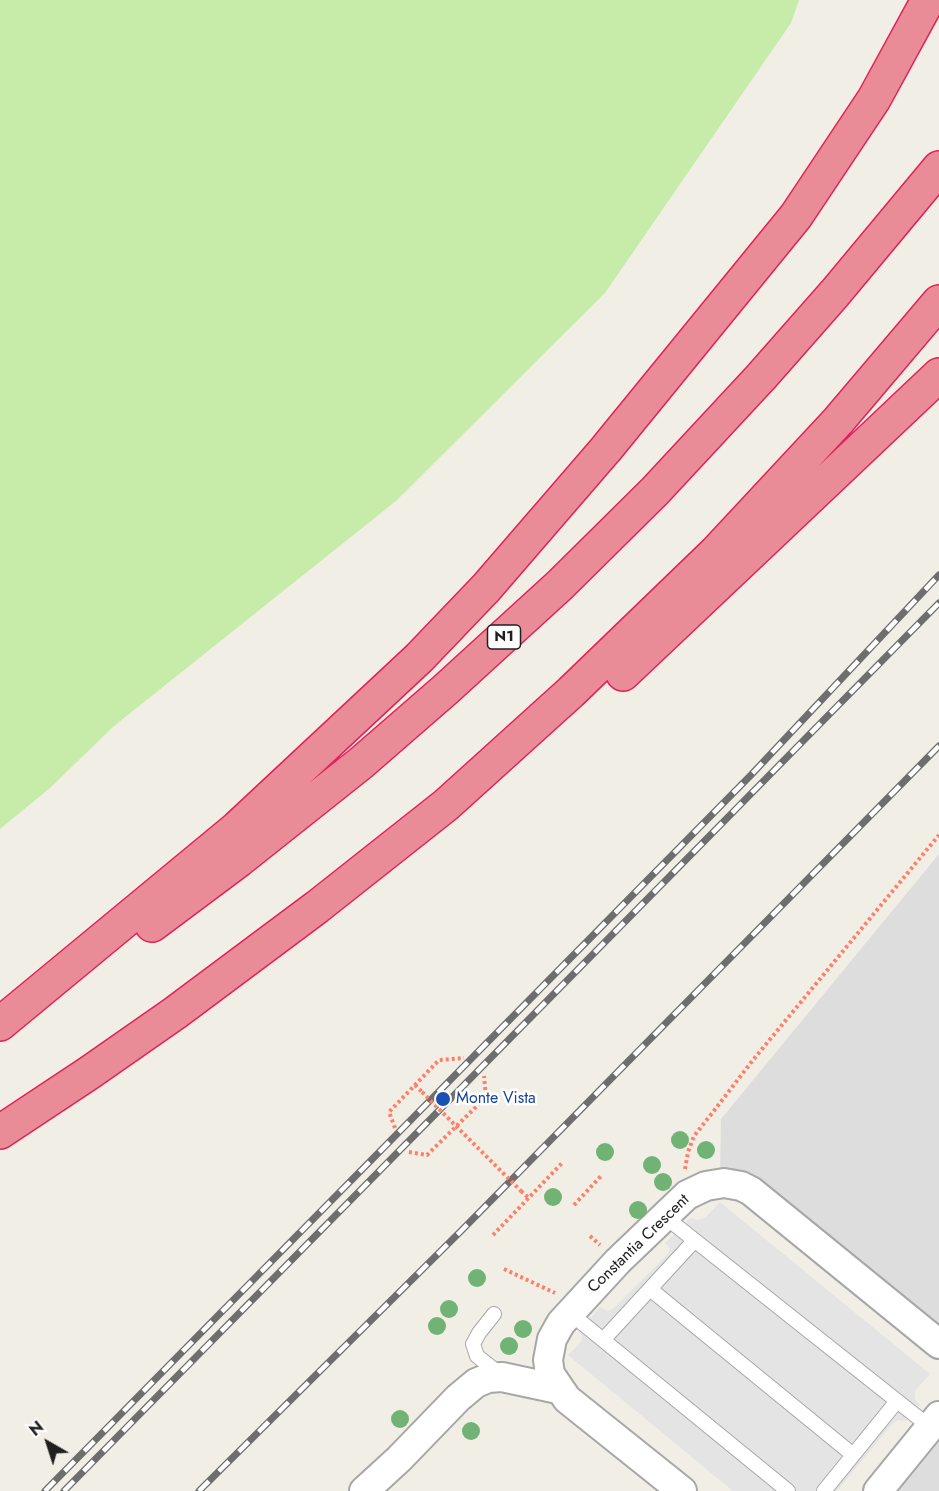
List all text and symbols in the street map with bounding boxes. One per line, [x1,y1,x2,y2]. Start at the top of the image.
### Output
road number: N1 [488,625,520,649]
place label: Monte Vista [456,1089,536,1109]
marker: Monte Vista [434,1090,452,1108]
street label: Constantia Crescent [584,1191,694,1297]
north arrow [18,1413,78,1473]
text: N [24,1416,49,1442]

